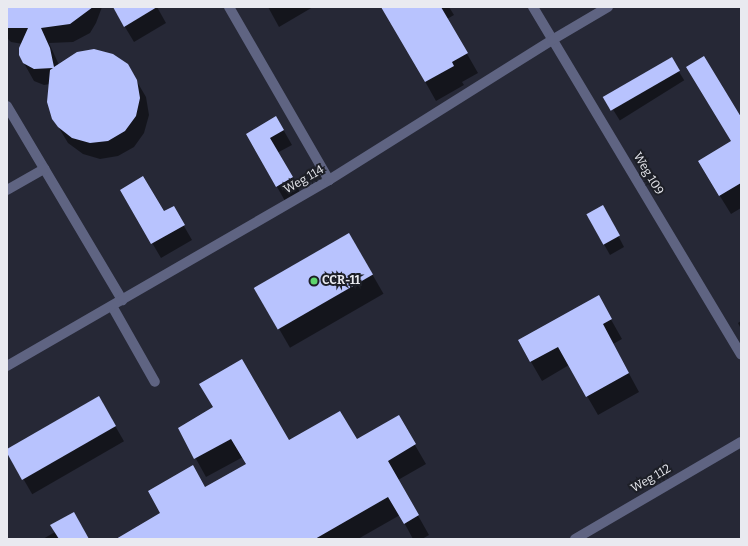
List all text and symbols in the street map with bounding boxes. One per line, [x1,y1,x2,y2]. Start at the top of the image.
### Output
street label: Weg 109 [630,150,666,198]
street label: Weg 114 [281,163,327,197]
place label: CCR-11 [322,274,360,288]
marker: CCR-11 [309,276,319,286]
street label: Weg 112 [629,462,673,496]

